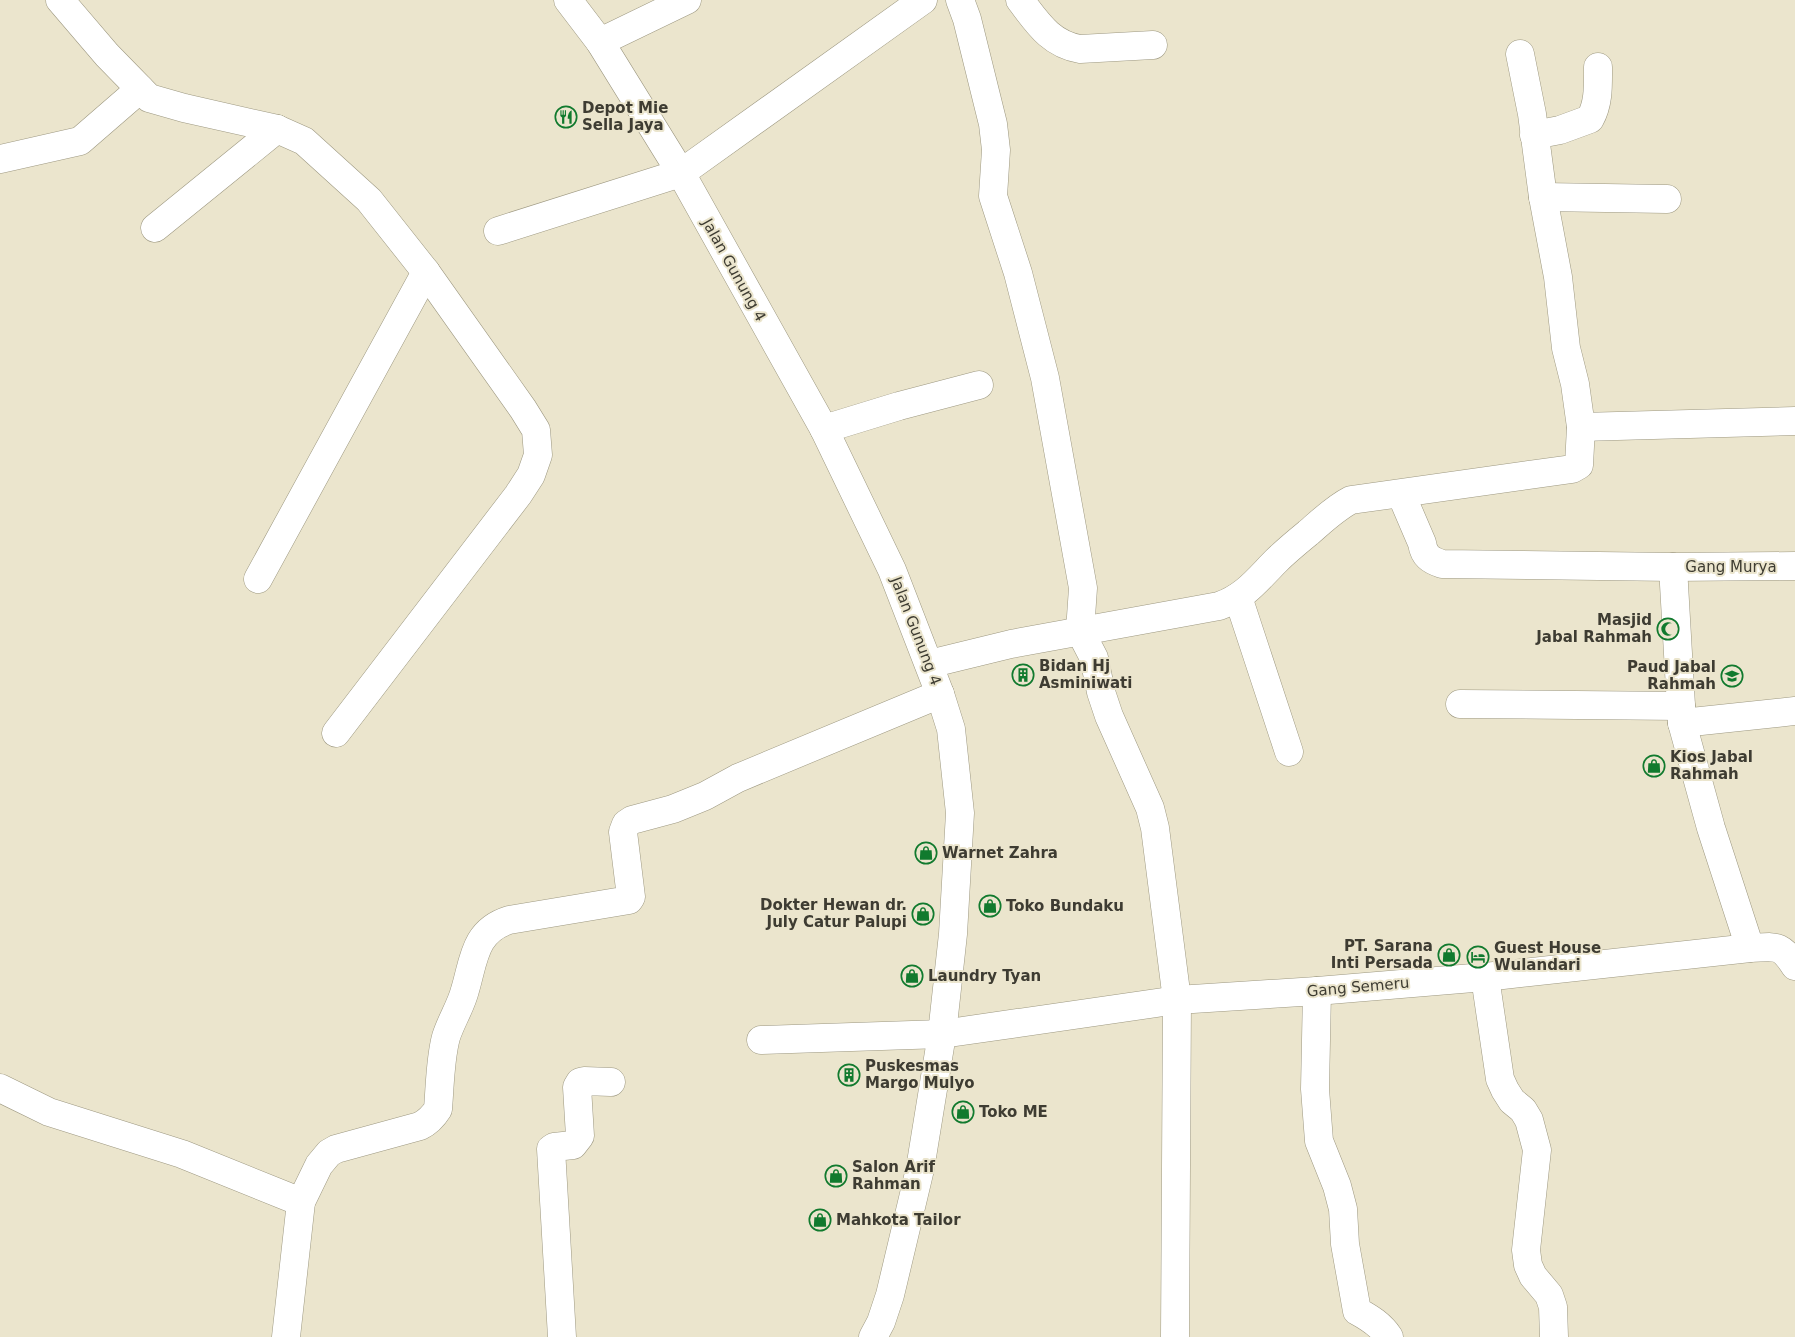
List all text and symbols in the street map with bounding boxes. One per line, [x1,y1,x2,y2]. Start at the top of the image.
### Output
place label: Depot Mie Sella Jaya [582,99,668,134]
restaurant icon: Depot Mie Sella Jaya [554,105,578,129]
street label: Jalan Gunung 4 [698,215,770,325]
street label: Gang Murya [1685,558,1777,576]
street label: Jalan Gunung 4 [887,573,945,688]
place label: Masjid Jabal Rahmah [1535,611,1652,646]
mosque icon: Masjid Jabal Rahmah [1656,617,1680,641]
place label: Bidan Hj Asminiwati [1039,657,1132,692]
place label: Paud Jabal Rahmah [1627,658,1716,693]
building icon: Bidan Hj Asminiwati [1011,663,1035,687]
school or university icon: Paud Jabal Rahmah [1720,664,1744,688]
place label: Kios Jabal Rahmah [1670,748,1753,783]
shop icon: Kios Jabal Rahmah [1642,754,1666,778]
shop icon: Warnet Zahra [914,841,938,865]
place label: Warnet Zahra [942,844,1058,862]
shop icon: Toko Bundaku [978,894,1002,918]
place label: Dokter Hewan dr. July Catur Palupi [760,896,907,931]
place label: Toko Bundaku [1006,897,1124,915]
shop icon: Dokter Hewan dr. July Catur Palupi [911,902,935,926]
place label: PT. Sarana Inti Persada [1331,937,1433,972]
place label: Guest House Wulandari [1494,939,1601,974]
shop icon: PT. Sarana Inti Persada [1437,943,1461,967]
hotel icon: Guest House Wulandari [1466,945,1490,969]
shop icon: Laundry Tyan [900,964,924,988]
place label: Laundry Tyan [928,967,1041,985]
street label: Gang Semeru [1306,974,1410,1000]
place label: Puskesmas Margo Mulyo [865,1057,975,1092]
building icon: Puskesmas Margo Mulyo [837,1063,861,1087]
shop icon: Toko ME [951,1100,975,1124]
place label: Toko ME [979,1103,1048,1121]
place label: Salon Arif Rahman [852,1158,935,1193]
shop icon: Salon Arif Rahman [824,1164,848,1188]
shop icon: Mahkota Tailor [808,1208,832,1232]
place label: Mahkota Tailor [836,1211,961,1229]

